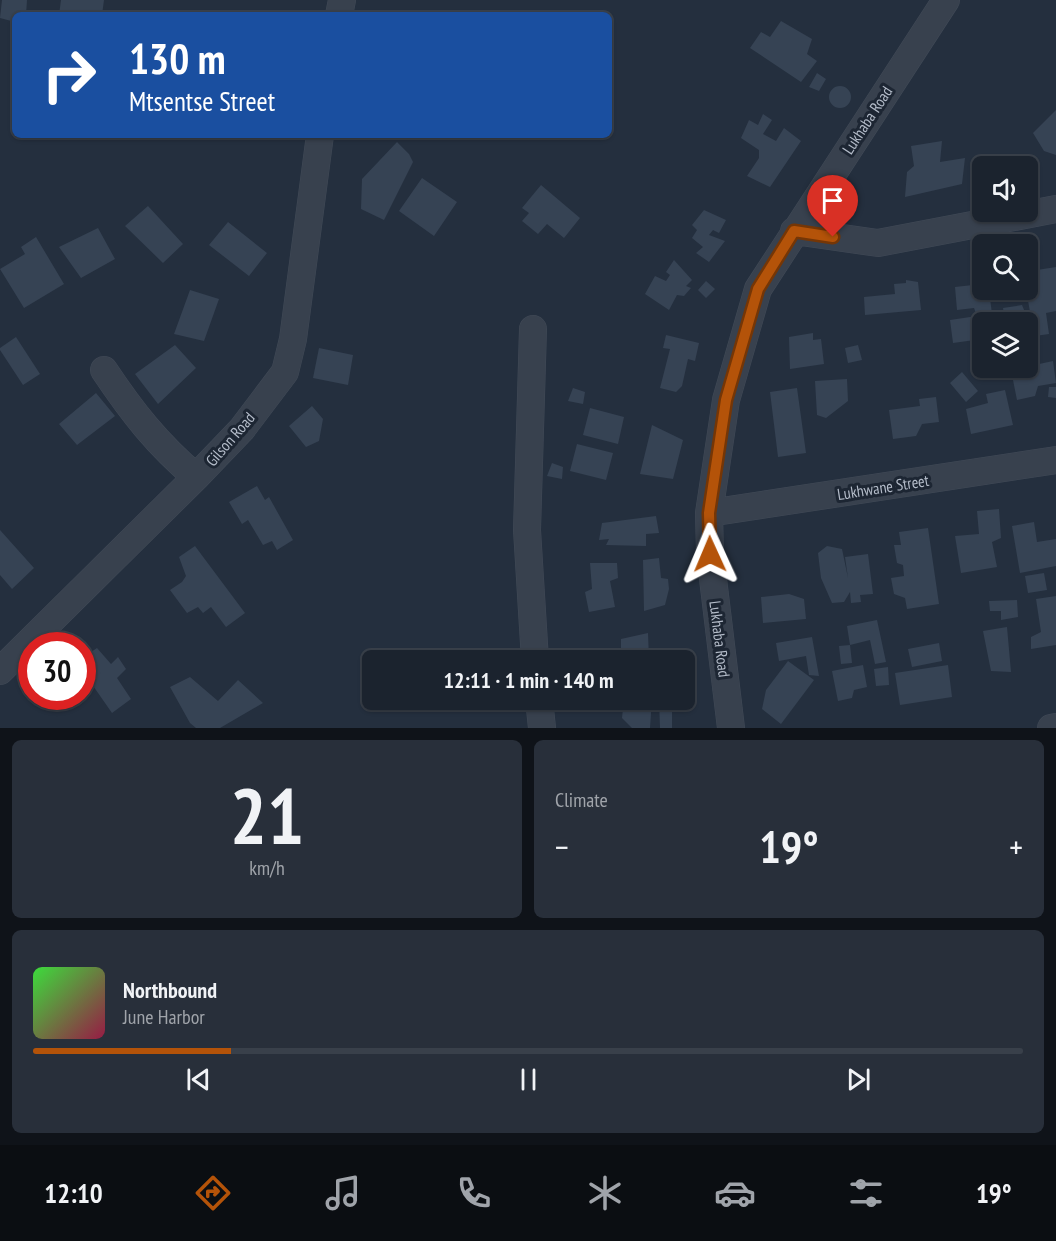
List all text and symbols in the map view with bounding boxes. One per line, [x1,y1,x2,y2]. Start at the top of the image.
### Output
text: 130 m [129,31,226,86]
icon: right [30,36,108,114]
street label: Lukhaba Road [838,82,896,158]
text: Mtsentse Street [129,84,275,118]
map controls [972,156,1038,378]
button: sound [972,156,1038,222]
pin [807,175,858,237]
icon: arrive [816,184,849,217]
button: search [972,234,1038,300]
button: layers [972,312,1038,378]
street label: Gilson Road [201,408,259,470]
street label: Lukhwane Street [836,470,931,504]
position arrow [678,522,742,586]
street label: Lukhaba Road [705,600,735,679]
speed limit sign: 30 [18,632,96,710]
text: 12:11 · 1 min · 140 m [443,666,614,694]
text: 21 [230,765,304,866]
text: Climate [555,787,608,813]
text: 19° [759,817,819,875]
text: − [555,825,569,868]
text: + [1009,825,1023,868]
text: km/h [249,855,285,881]
text: Northbound [123,976,217,1004]
text: June Harbor [123,1004,205,1030]
icon: previous [182,1063,215,1096]
icon: pause [512,1063,545,1096]
icon: next [842,1063,875,1096]
icon: directions [192,1172,234,1214]
icon: music [322,1172,364,1214]
icon: phone [453,1172,495,1214]
icon: climate [584,1172,626,1214]
icon: car [714,1172,756,1214]
icon: filters [845,1172,887,1214]
text: 12:10 [44,1176,103,1210]
text: 19° [976,1176,1012,1210]

